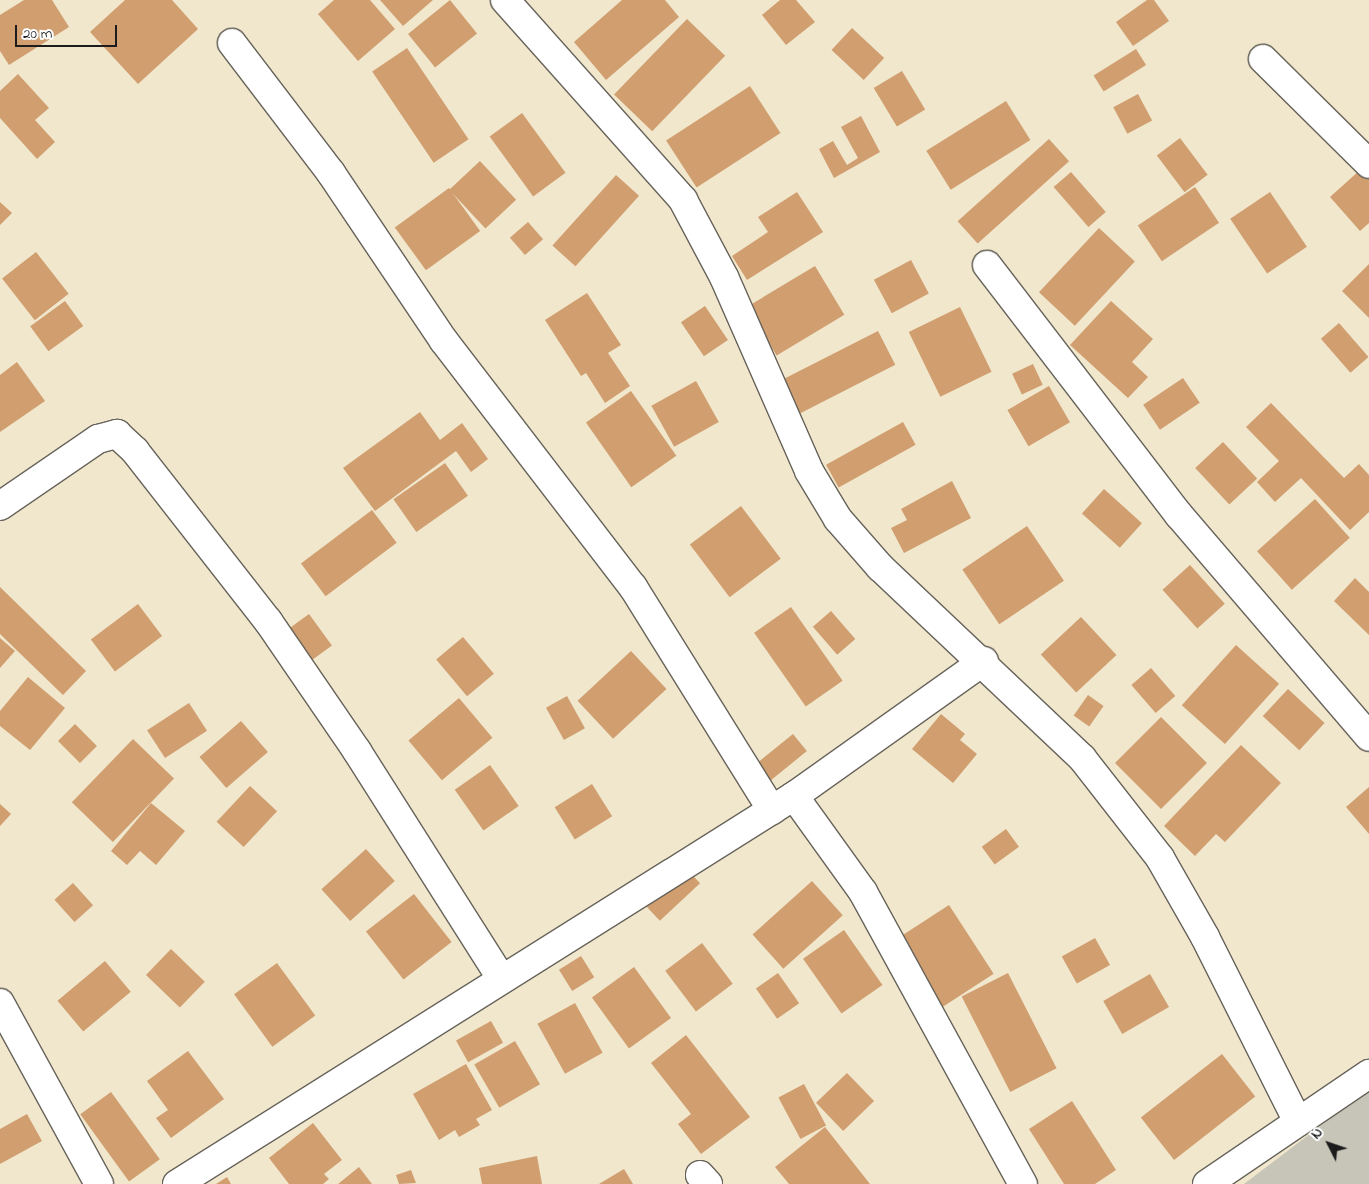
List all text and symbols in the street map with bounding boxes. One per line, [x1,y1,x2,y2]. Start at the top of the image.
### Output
scale bar [18,15,120,47]
text: 20 m [23,23,52,45]
north arrow [1304,1119,1354,1169]
text: N [1306,1123,1328,1144]

